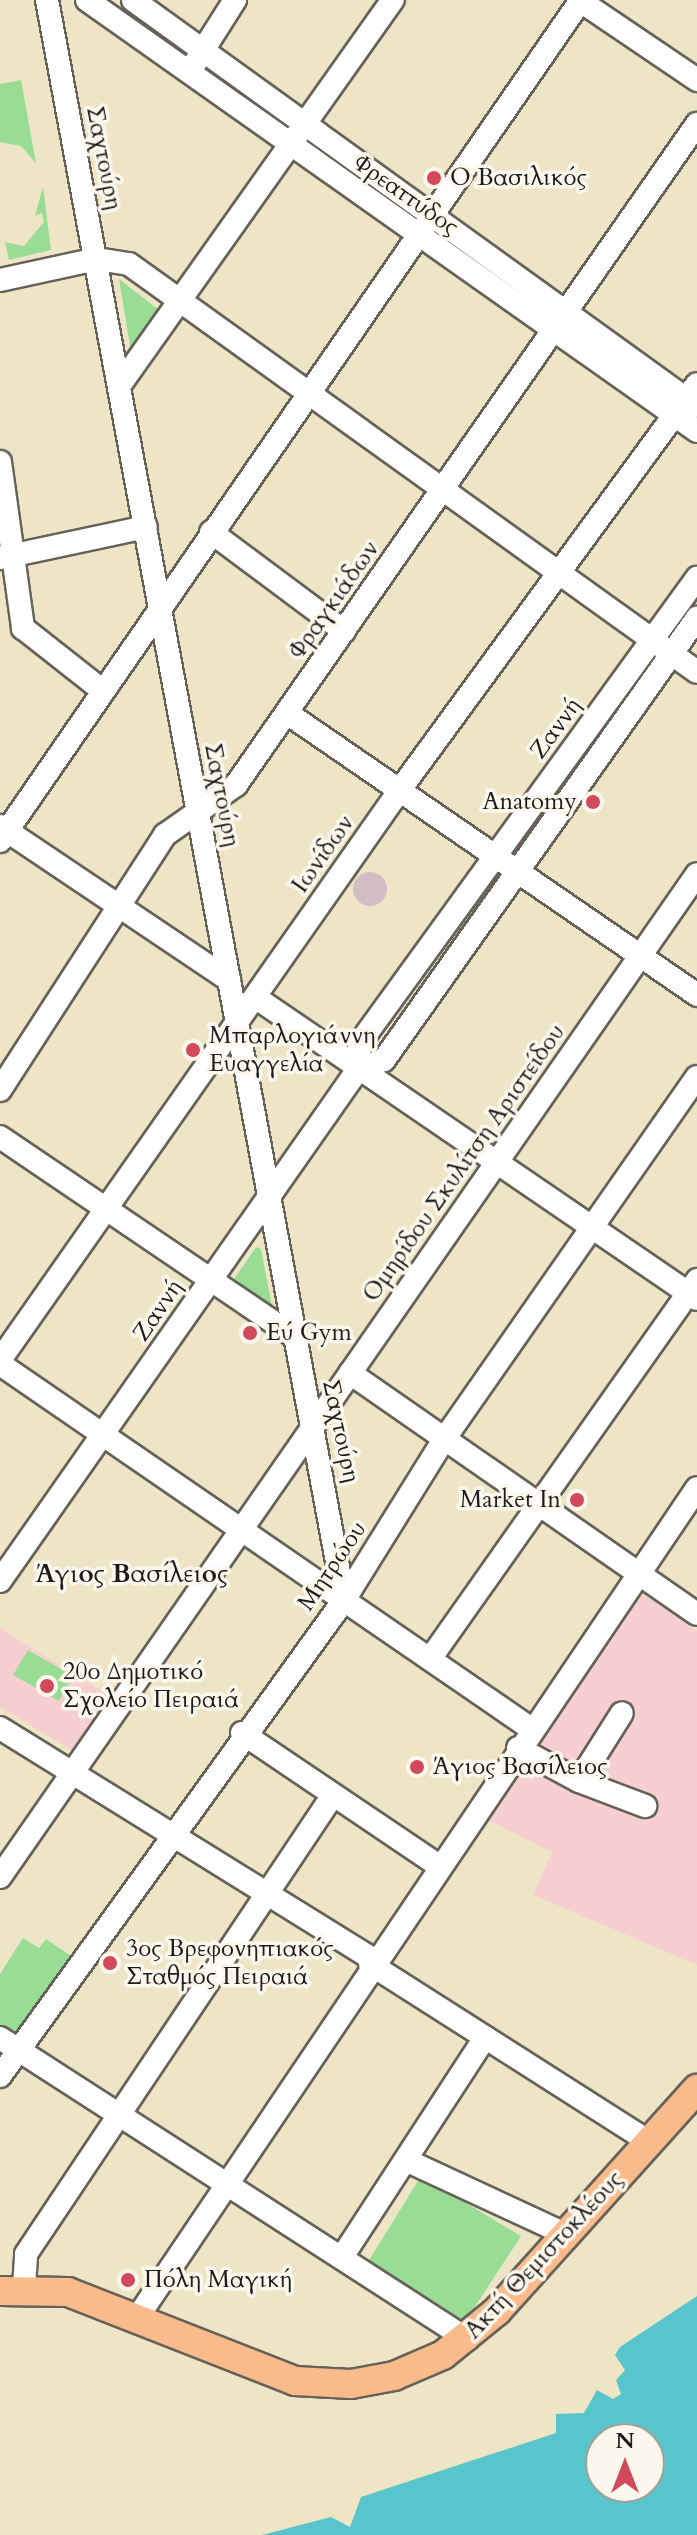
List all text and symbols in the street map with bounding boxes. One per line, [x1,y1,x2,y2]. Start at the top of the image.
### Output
street label: Σαχτούρη [80,104,128,212]
street label: Φρεαττύδος [348,148,464,242]
place label: Ο Βασιλικός [450,164,587,192]
marker: Ο Βασιλικός [425,169,443,187]
street label: Φραγκιάδων [283,535,385,665]
street label: Ζαννή [524,692,588,764]
street label: Σαχτούρη [198,741,246,849]
place label: Anatomy [482,788,577,816]
marker: Anatomy [584,793,602,811]
street label: Ιωνίδων [286,809,360,899]
street label: Ομηρίδου Σκυλίτση Αριστείδου [357,1019,571,1307]
place label: Μπαρλογιάννη Ευαγγελία [209,1022,376,1078]
marker: Μπαρλογιάννη Ευαγγελία [184,1041,202,1059]
street label: Ζαννή [127,1273,189,1347]
place label: Εύ Gym [266,1319,352,1347]
marker: Εύ Gym [241,1324,259,1342]
street label: Σαχτούρη [316,1377,366,1485]
place label: Market In [460,1486,561,1514]
marker: Market In [568,1491,586,1509]
street label: Μητρώου [292,1516,372,1616]
district label: Άγιος Βασίλειος [36,1558,228,1590]
place label: 20ο Δημοτικό Σχολείο Πειραιά [63,1658,240,1714]
marker: 20ο Δημοτικό Σχολείο Πειραιά [38,1677,56,1695]
place label: Άγιος Βασίλειος [433,1753,607,1781]
marker: Άγιος Βασίλειος [408,1758,426,1776]
place label: 3ος Βρεφονηπιακός Σταθμός Πειραιά [126,1935,333,1991]
marker: 3ος Βρεφονηπιακός Σταθμός Πειραιά [101,1954,119,1972]
street label: Ακτή Θεμιστοκλέους [459,2165,629,2345]
place label: Πόλη Μαγική [144,2266,293,2294]
marker: Πόλη Μαγική [119,2271,137,2289]
north arrow [585,2423,665,2503]
text: N [615,2426,635,2456]

